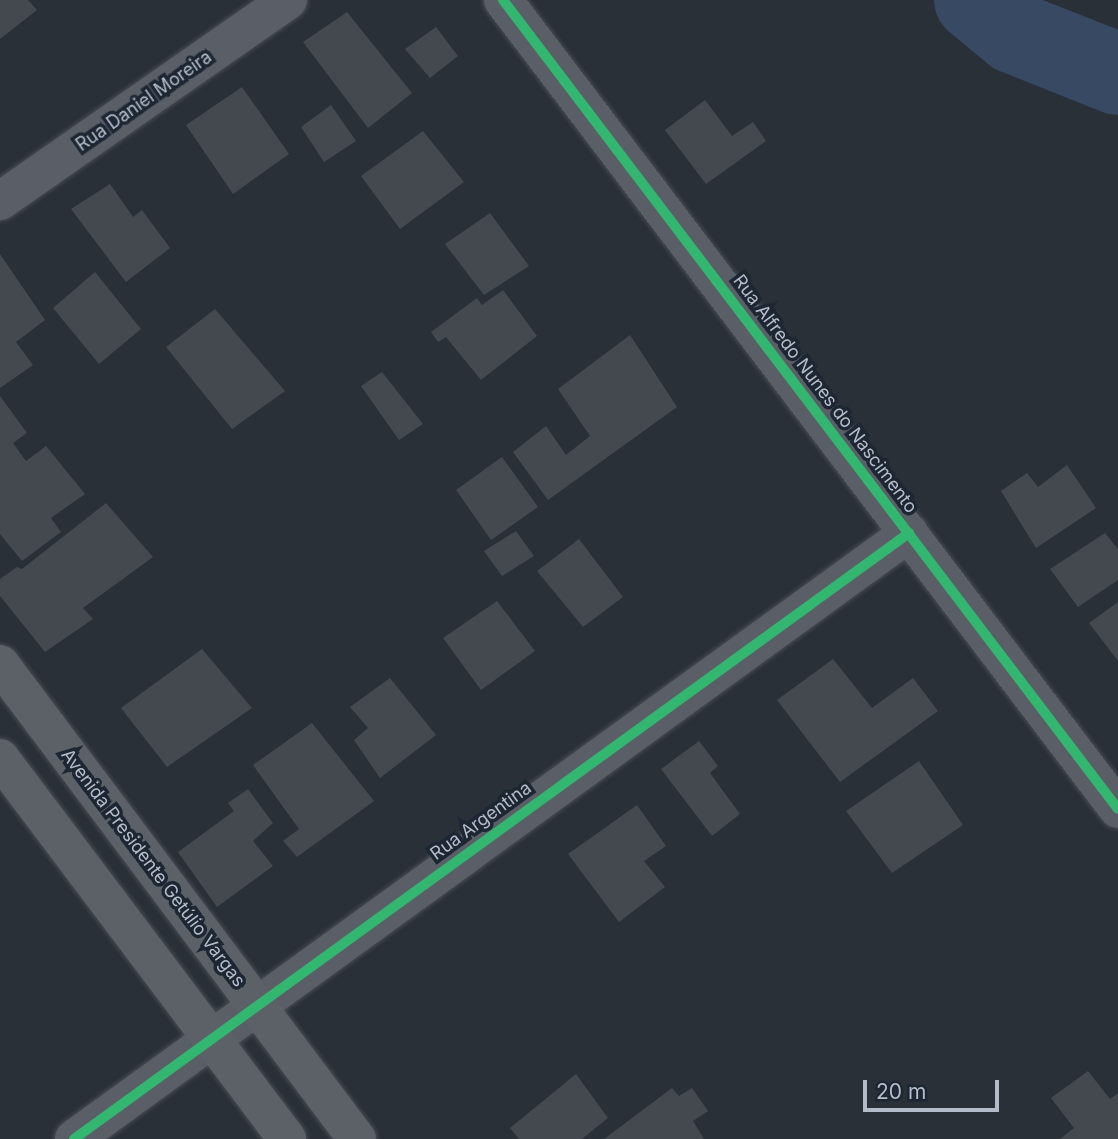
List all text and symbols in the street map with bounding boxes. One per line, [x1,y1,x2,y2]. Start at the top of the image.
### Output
street label: Rua Daniel Moreira [72,46,216,156]
street label: Rua Alfredo Nunes do Nascimento [728,271,922,517]
street label: Avenida Presidente Getúlio Vargas [56,745,250,991]
street label: Rua Argentina [426,777,536,865]
scale bar [866,1066,1002,1110]
text: 20 m [876,1079,926,1104]

